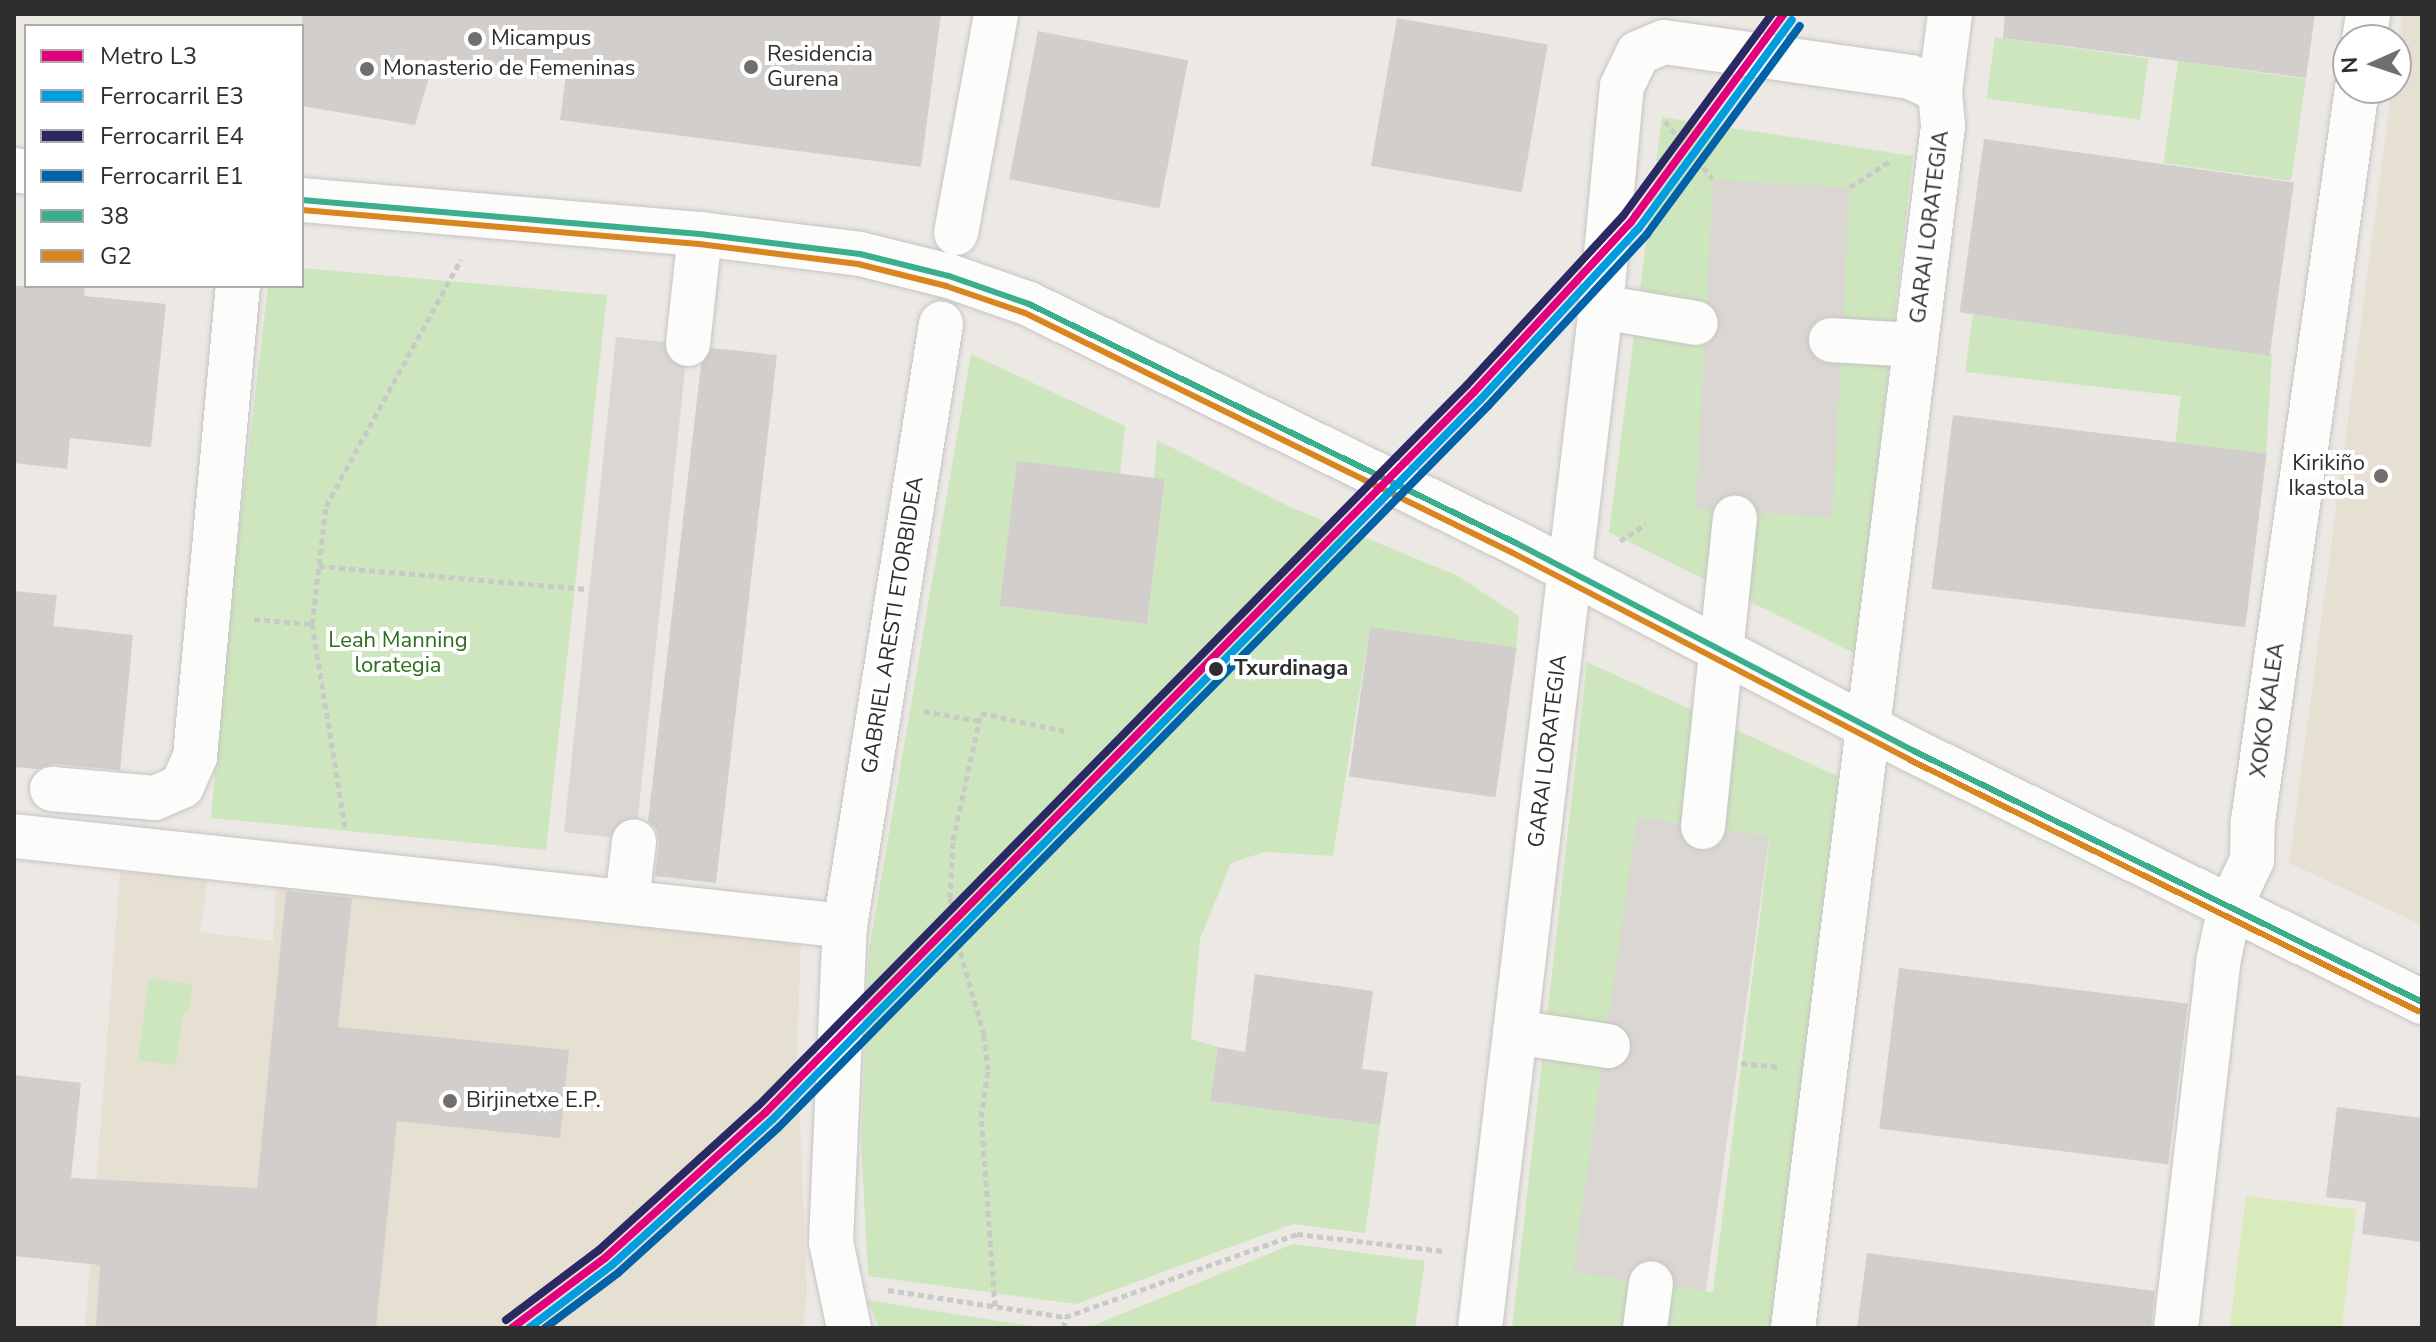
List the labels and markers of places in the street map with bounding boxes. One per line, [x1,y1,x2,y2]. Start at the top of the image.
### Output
place label: Micampus [491,26,591,52]
marker: Micampus [466,30,484,48]
place label: Residencia Gurena [767,41,873,92]
place label: Monasterio de Femeninas [383,56,635,82]
marker: Residencia Gurena [742,58,760,76]
marker: Monasterio de Femeninas [358,60,376,78]
place label: Kirikiño Ikastola [2288,450,2365,502]
marker: Kirikiño Ikastola [2372,467,2390,485]
place label: Txurdinaga [1234,656,1348,682]
marker: Txurdinaga [1205,658,1227,680]
place label: Birjinetxe E.P. [466,1088,601,1114]
marker: Birjinetxe E.P. [441,1092,459,1110]

